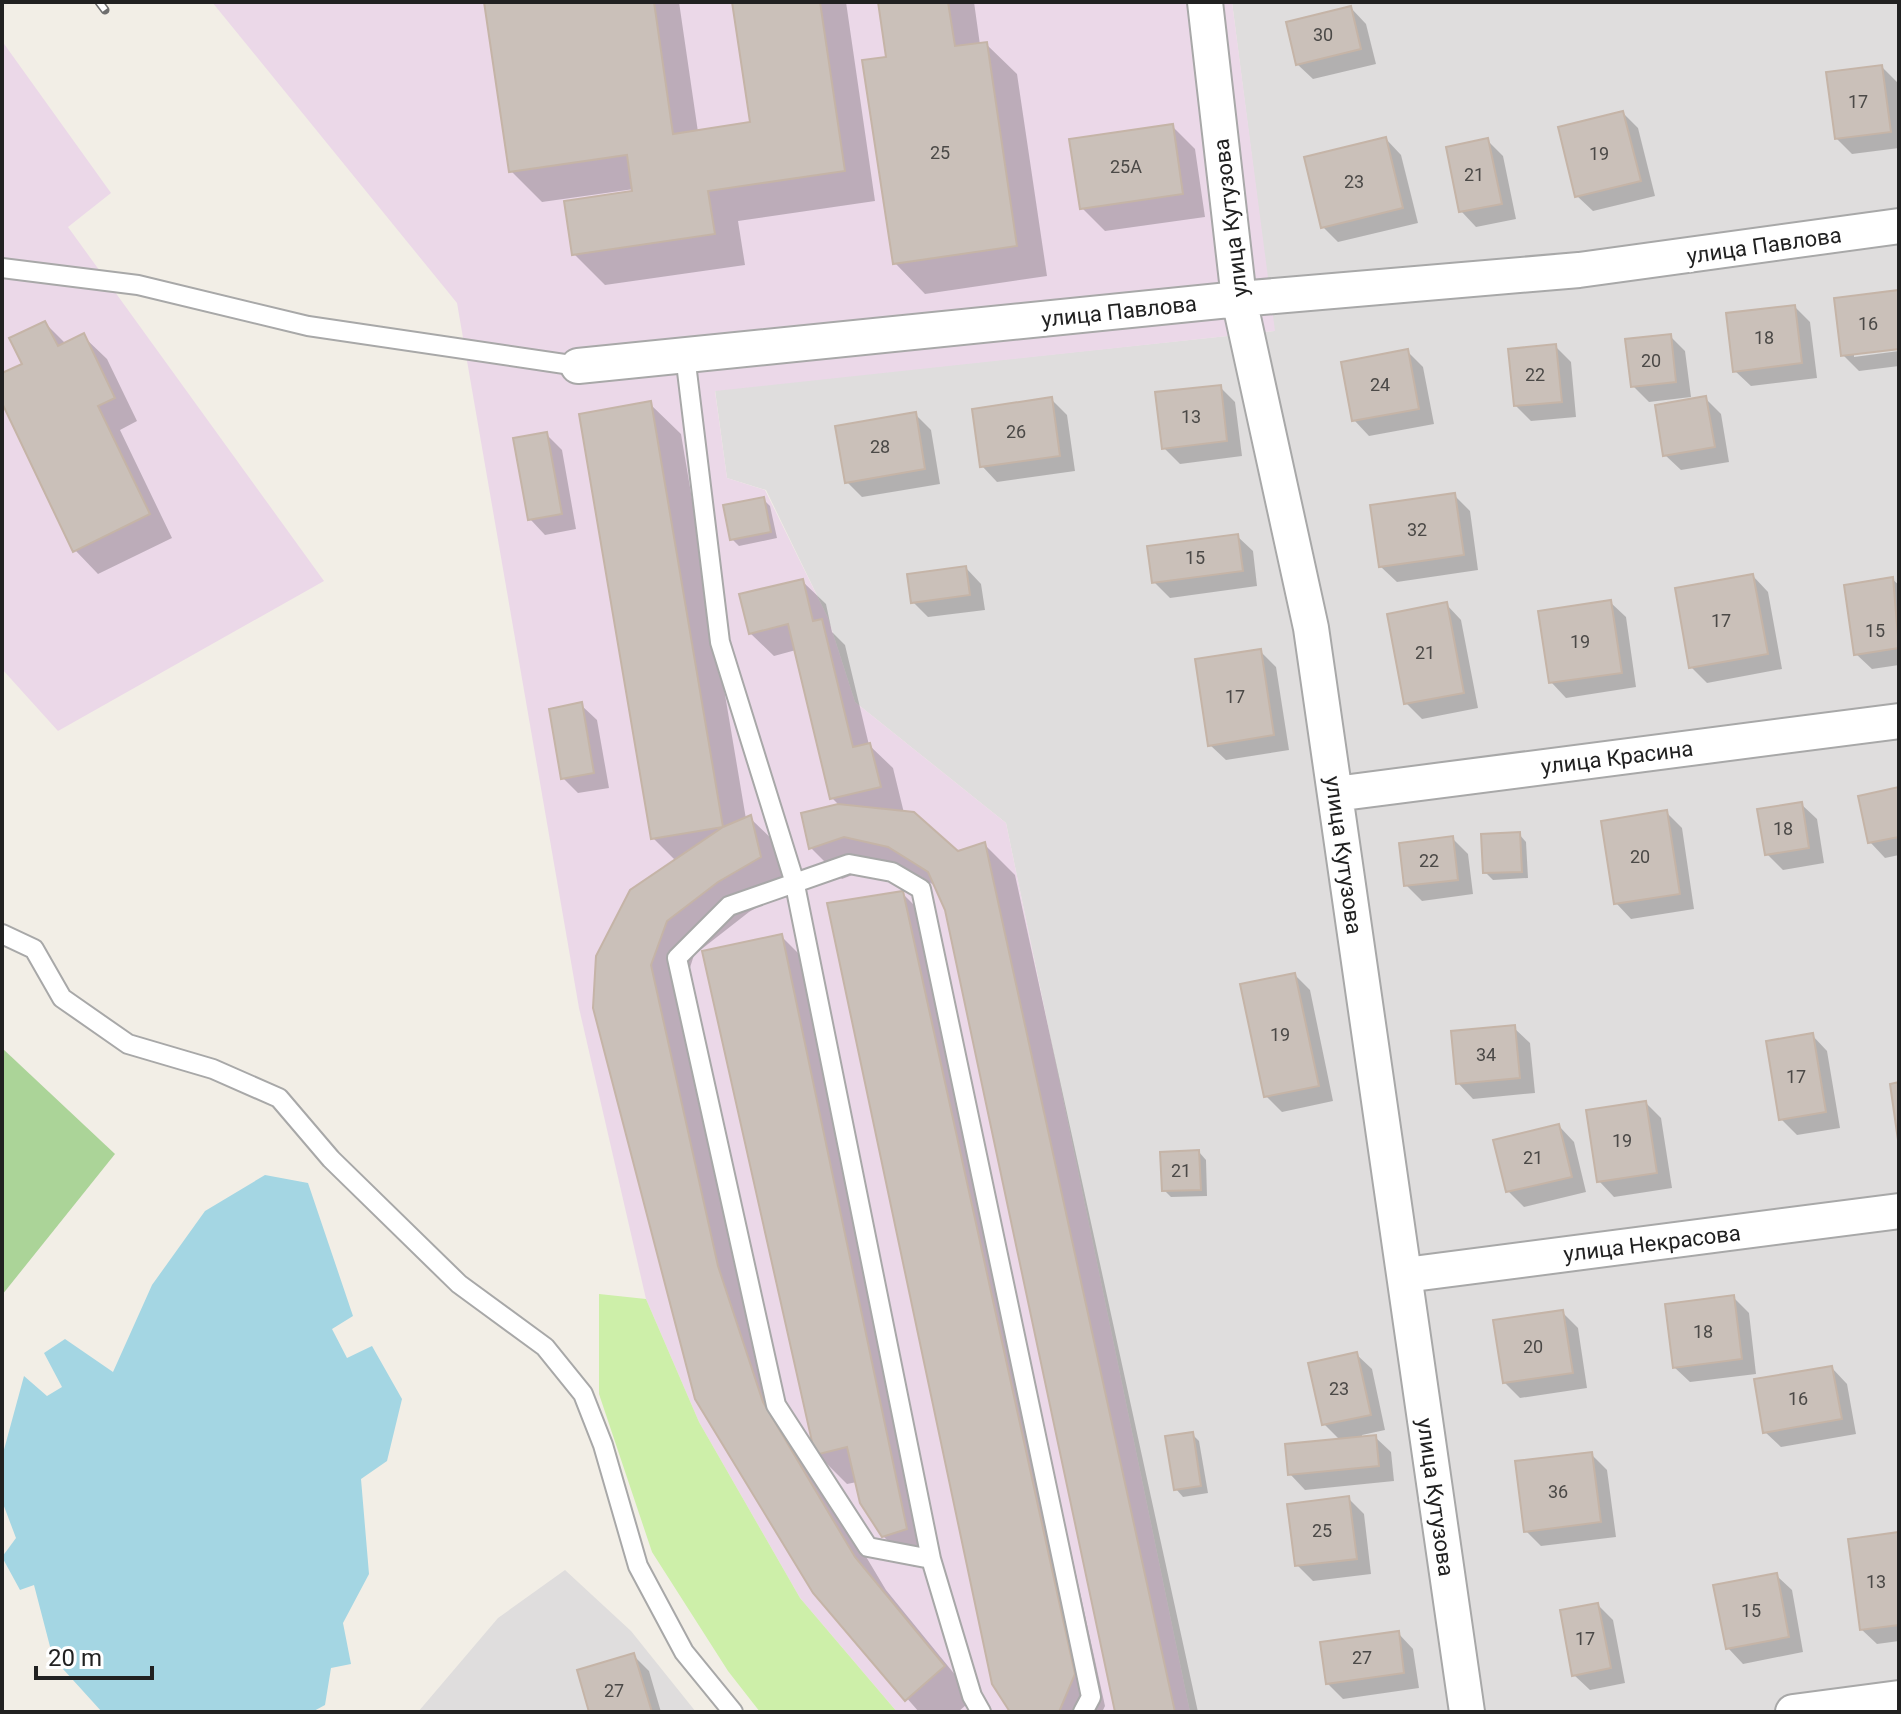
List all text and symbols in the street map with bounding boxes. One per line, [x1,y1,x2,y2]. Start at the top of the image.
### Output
house number: 30 [1313,24,1333,45]
house number: 17 [1848,91,1868,112]
street label: улица Кутузова [1208,137,1253,299]
house number: 25 [930,142,950,163]
house number: 19 [1589,143,1609,164]
house number: 25А [1110,156,1142,177]
house number: 21 [1464,164,1484,185]
house number: 23 [1344,171,1364,192]
street label: улица Павлова [1685,222,1843,269]
street label: улица Павлова [1040,291,1198,332]
house number: 16 [1858,313,1878,334]
house number: 18 [1754,327,1774,348]
house number: 20 [1641,350,1661,371]
house number: 22 [1525,364,1545,385]
house number: 24 [1370,374,1390,395]
house number: 13 [1181,406,1201,427]
house number: 26 [1006,421,1026,442]
house number: 28 [870,436,890,457]
house number: 32 [1407,519,1427,540]
house number: 15 [1185,547,1205,568]
house number: 17 [1711,610,1731,631]
house number: 15 [1865,620,1885,641]
house number: 19 [1570,631,1590,652]
house number: 21 [1415,642,1435,663]
house number: 17 [1225,686,1245,707]
street label: улица Красина [1540,736,1694,779]
street label: улица Кутузова [1320,774,1367,936]
house number: 18 [1773,818,1793,839]
house number: 20 [1630,846,1650,867]
house number: 22 [1419,850,1439,871]
house number: 19 [1270,1024,1290,1045]
house number: 34 [1476,1044,1496,1065]
house number: 17 [1786,1066,1806,1087]
house number: 19 [1612,1130,1632,1151]
house number: 21 [1523,1147,1543,1168]
house number: 21 [1171,1160,1191,1181]
street label: улица Некрасова [1562,1220,1742,1267]
house number: 18 [1693,1321,1713,1342]
house number: 20 [1523,1336,1543,1357]
house number: 23 [1329,1378,1349,1399]
house number: 16 [1788,1388,1808,1409]
street label: улица Кутузова [1412,1416,1459,1578]
house number: 36 [1548,1481,1568,1502]
house number: 25 [1312,1520,1332,1541]
house number: 13 [1866,1571,1886,1592]
house number: 15 [1741,1600,1761,1621]
house number: 17 [1575,1628,1595,1649]
scale bar [36,1630,152,1680]
text: 20 m [48,1644,102,1672]
house number: 27 [1352,1647,1372,1668]
house number: 27 [604,1680,624,1701]

